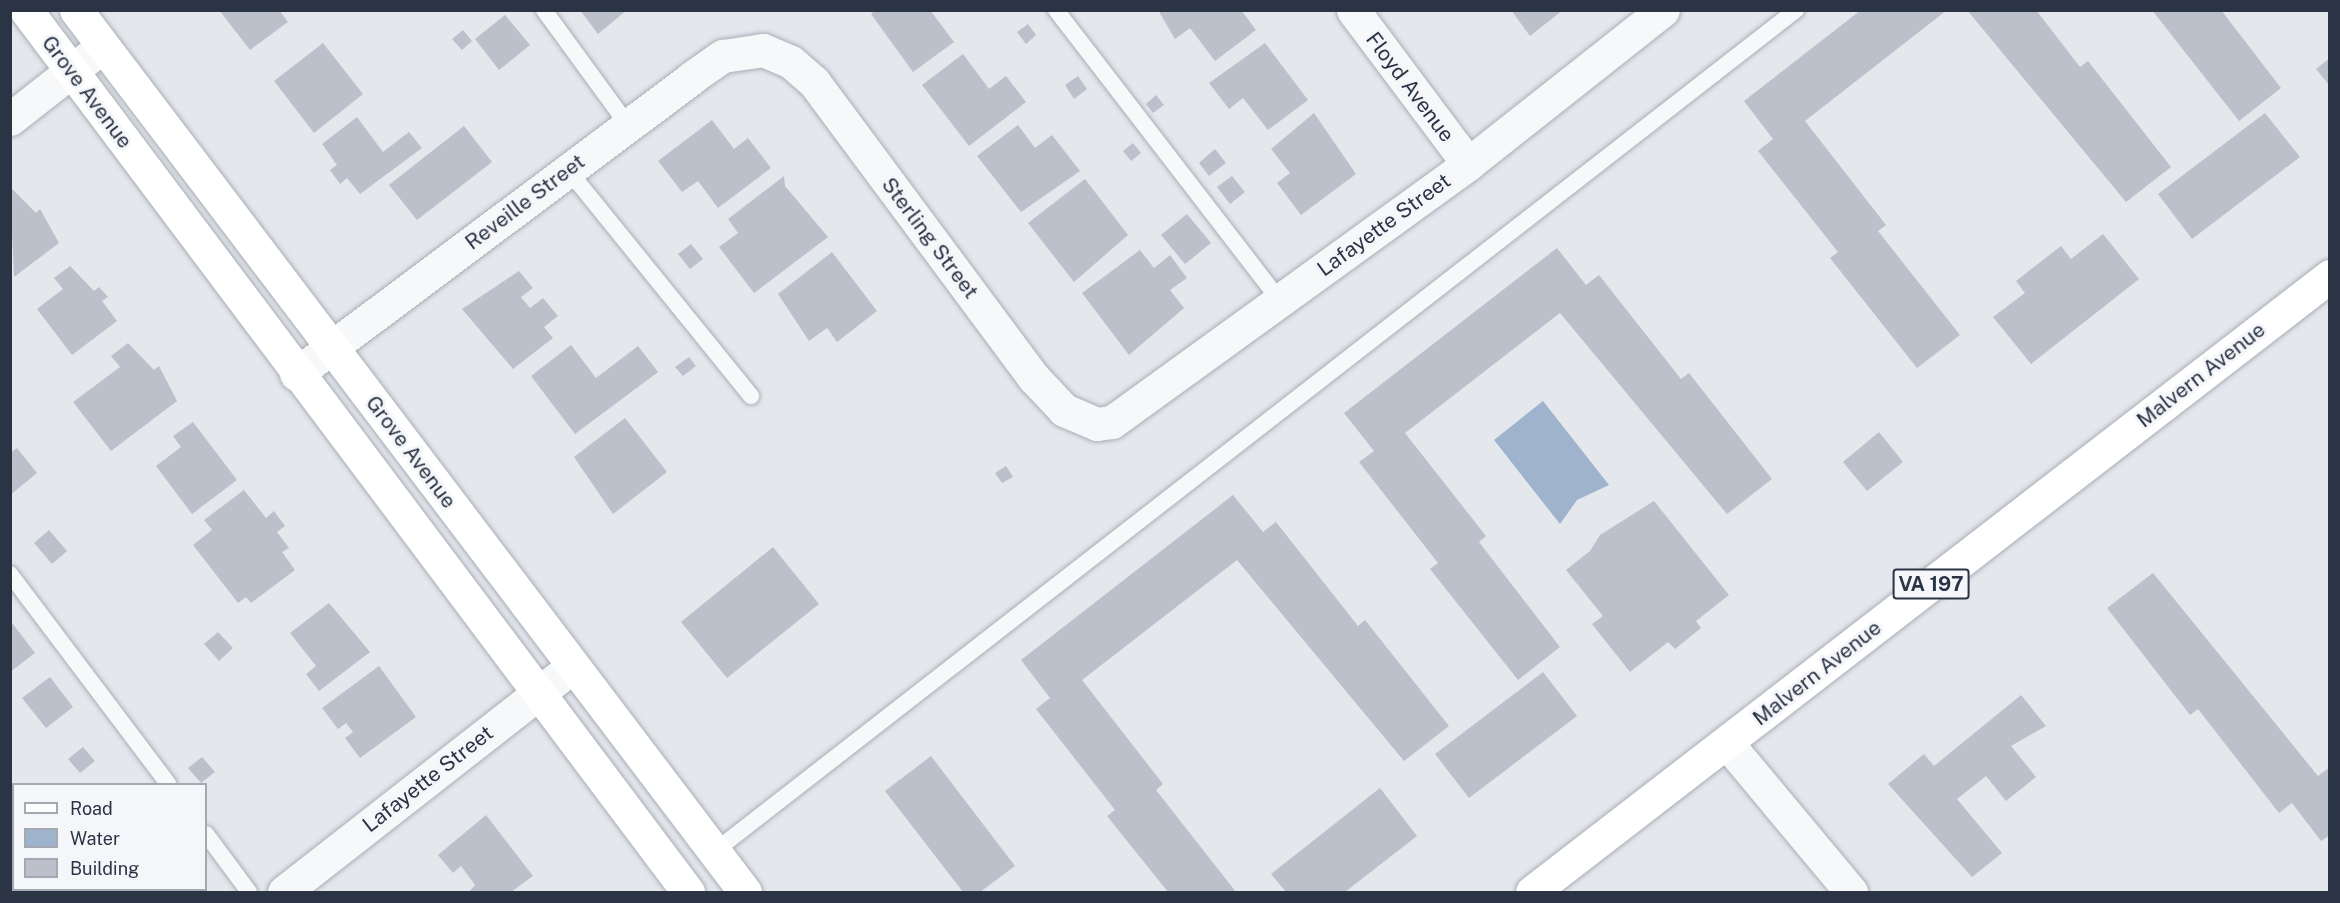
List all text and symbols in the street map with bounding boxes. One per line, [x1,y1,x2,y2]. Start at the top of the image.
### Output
street label: Floyd Avenue [1361,27,1459,147]
street label: Grove Avenue [36,31,138,153]
street label: Reveille Street [460,149,590,255]
street label: Lafayette Street [1312,168,1456,282]
street label: Sterling Street [876,173,984,303]
street label: Malvern Avenue [2132,317,2270,433]
street label: Grove Avenue [360,391,462,513]
road number: VA 197 [1892,567,1970,601]
street label: Malvern Avenue [1748,615,1886,731]
street label: Lafayette Street [358,720,498,838]
legend [12,783,207,891]
text: Road [70,798,113,819]
text: Water [70,828,120,849]
text: Building [70,858,139,879]

